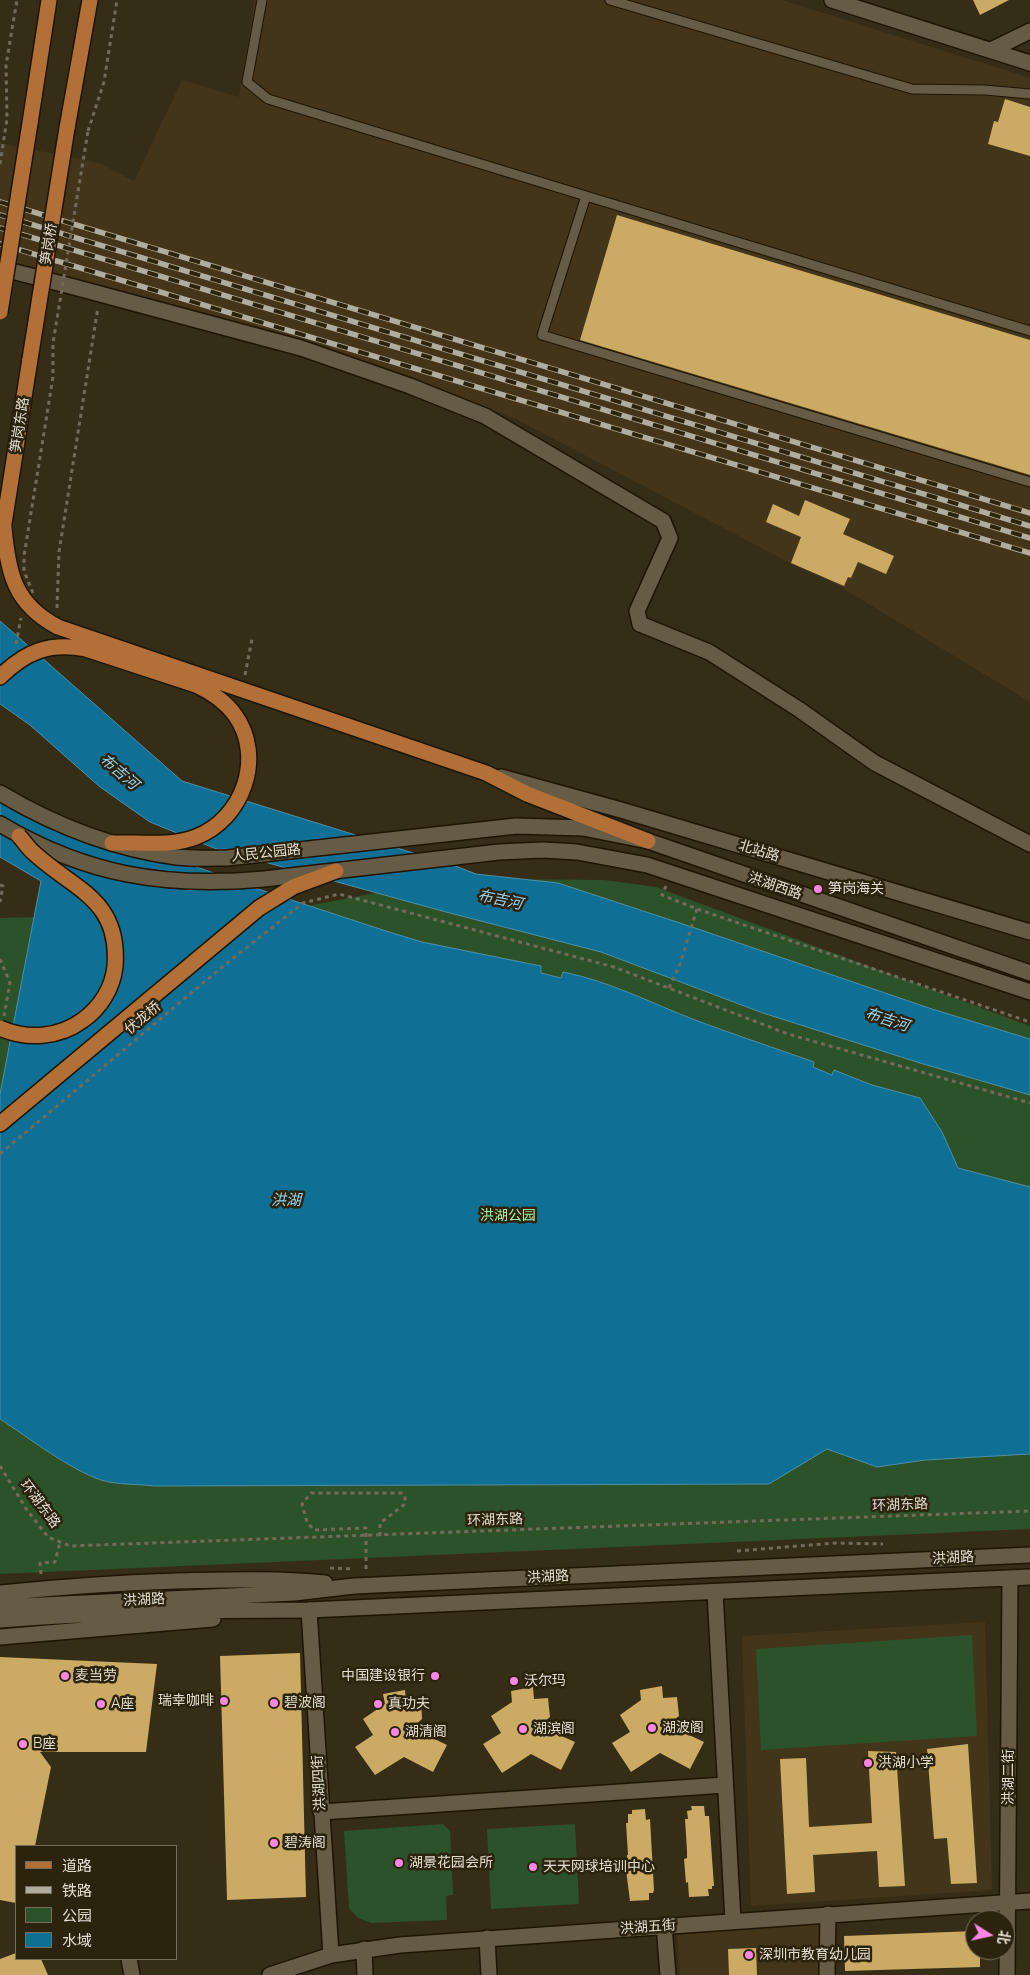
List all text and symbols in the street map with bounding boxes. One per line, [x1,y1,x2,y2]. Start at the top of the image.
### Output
street label: 笋岗桥 [37,222,61,266]
street label: 笋岗东路 [7,396,33,454]
water label: 布吉河 [96,750,142,794]
street label: 北站路 [736,837,782,865]
street label: 人民公园路 [230,841,302,865]
street label: 洪湖西路 [746,869,804,903]
place label: 笋岗海关 [828,881,884,897]
marker: 笋岗海关 [812,883,824,895]
water label: 布吉河 [476,887,524,913]
street label: 伏龙桥 [122,998,164,1038]
water label: 布吉河 [863,1004,911,1036]
water label: 洪湖 [271,1191,301,1209]
park label: 洪湖公园 [480,1208,536,1224]
street label: 环湖东路 [16,1477,64,1531]
street label: 环湖东路 [872,1496,928,1514]
street label: 环湖东路 [467,1511,523,1529]
street label: 洪湖路 [932,1549,974,1567]
street label: 洪湖路 [527,1568,569,1586]
street label: 洪湖路 [123,1591,165,1609]
place label: 麦当劳 [75,1668,117,1684]
place label: 中国建设银行 [341,1668,425,1684]
marker: 麦当劳 [59,1670,71,1682]
marker: 中国建设银行 [429,1670,441,1682]
place label: 沃尔玛 [524,1673,566,1689]
marker: 沃尔玛 [508,1675,520,1687]
place label: 瑞幸咖啡 [158,1693,214,1709]
marker: 瑞幸咖啡 [218,1695,230,1707]
place label: 碧波阁 [284,1695,326,1711]
place label: A座 [111,1696,134,1712]
place label: 真功夫 [388,1696,430,1712]
marker: 碧波阁 [268,1697,280,1709]
marker: A座 [95,1698,107,1710]
marker: 真功夫 [372,1698,384,1710]
place label: 湖波阁 [662,1720,704,1736]
place label: 湖滨阁 [533,1721,575,1737]
marker: 湖波阁 [646,1722,658,1734]
marker: 湖滨阁 [517,1723,529,1735]
place label: 湖清阁 [405,1724,447,1740]
marker: 湖清阁 [389,1726,401,1738]
place label: B座 [33,1736,56,1752]
marker: B座 [17,1738,29,1750]
street label: 洪湖二街 [1001,1749,1017,1805]
street label: 洪湖四街 [309,1755,329,1811]
place label: 洪湖小学 [878,1755,934,1771]
marker: 洪湖小学 [862,1757,874,1769]
place label: 碧涛阁 [284,1835,326,1851]
marker: 碧涛阁 [268,1837,280,1849]
legend [15,1845,178,1960]
place label: 湖景花园会所 [409,1855,493,1871]
text: 道路 [62,1857,92,1875]
marker: 湖景花园会所 [393,1857,405,1869]
place label: 天天网球培训中心 [543,1859,655,1875]
marker: 天天网球培训中心 [527,1861,539,1873]
text: 铁路 [62,1882,92,1900]
text: 公园 [62,1907,92,1925]
north arrow [965,1910,1015,1960]
street label: 洪湖五街 [619,1917,677,1937]
text: 北 [995,1929,1013,1946]
text: 水域 [62,1932,92,1950]
place label: 深圳市教育幼儿园 [759,1947,871,1963]
marker: 深圳市教育幼儿园 [743,1949,755,1961]

